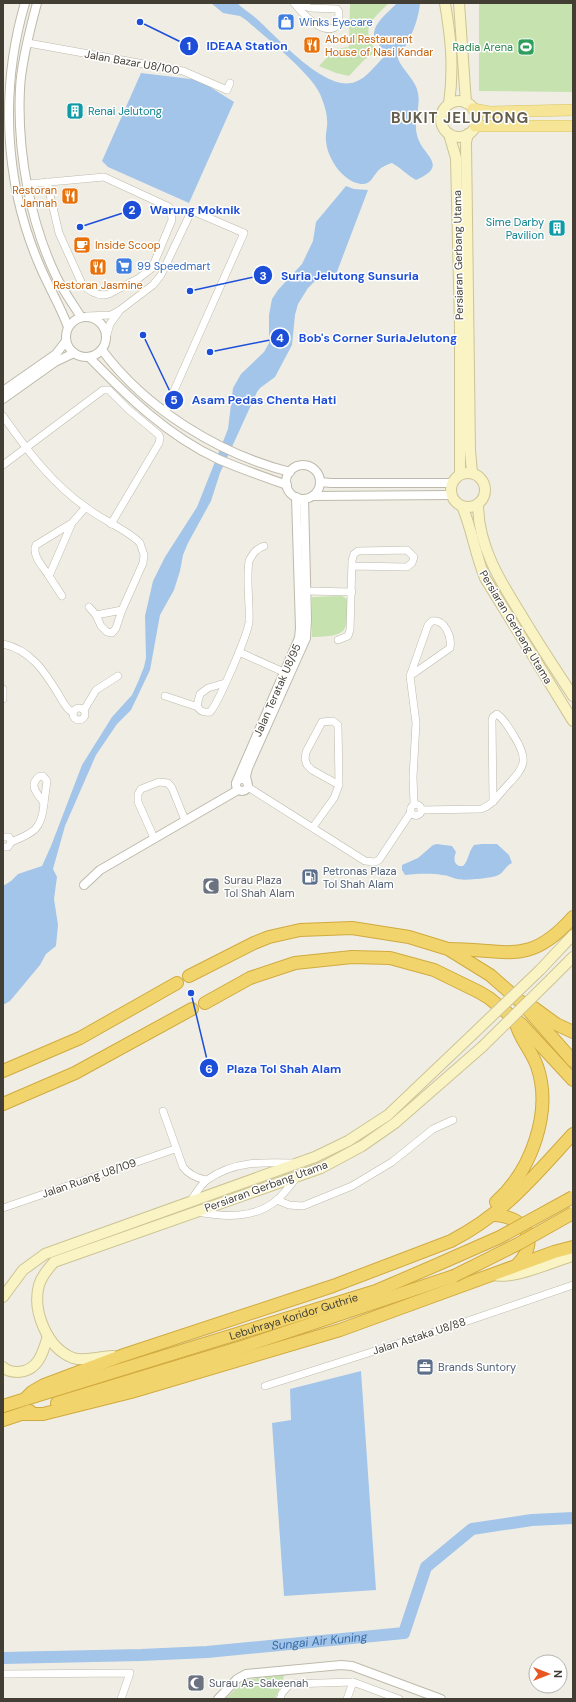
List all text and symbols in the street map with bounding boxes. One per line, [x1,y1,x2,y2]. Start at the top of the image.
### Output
shop icon: Winks Eyecare [276,12,296,32]
place label: Winks Eyecare [299,15,373,29]
place label: Abdul Restaurant House of Nasi Kandar [325,32,433,59]
callout: IDEAA Station [179,34,296,58]
restaurant icon: Abdul Restaurant House of Nasi Kandar [302,35,322,55]
sports icon: Radia Arena [516,37,536,57]
text: 1 [187,38,191,54]
text: IDEAA Station [206,38,288,54]
place label: Radia Arena [452,40,513,54]
street label: Jalan Bazar U8/100 [83,47,181,77]
building icon: Renai Jelutong [65,101,85,121]
place label: Renai Jelutong [88,104,162,118]
district label: BUKIT JELUTONG [391,108,529,128]
place label: Restoran Jannah [12,183,57,210]
restaurant icon: Restoran Jannah [60,186,80,206]
street label: Persiaran Gerbang Utama [450,190,466,320]
callout: Warung Moknik [122,198,248,222]
text: 2 [129,202,136,218]
text: Warung Moknik [150,202,240,218]
place label: Sime Darby Pavilion [486,215,544,242]
building icon: Sime Darby Pavilion [547,218,567,238]
cafe icon: Inside Scoop [72,235,92,255]
place label: Inside Scoop [95,238,161,252]
supermarket icon: 99 Speedmart [114,256,134,276]
restaurant icon: Restoran Jasmine [88,257,108,277]
place label: 99 Speedmart [137,259,211,273]
callout: Suria Jelutong Sunsuria [253,263,427,287]
text: 3 [259,268,267,284]
text: Suria Jelutong Sunsuria [281,268,419,284]
place label: Restoran Jasmine [53,278,143,292]
callout: Bob's Corner SuriaJelutong [270,326,465,350]
text: 4 [276,330,284,346]
text: Bob's Corner SuriaJelutong [299,330,457,346]
callout: Asam Pedas Chenta Hati [164,388,345,412]
text: 5 [170,392,178,408]
text: Asam Pedas Chenta Hati [192,392,336,408]
street label: Persiaran Gerbang Utama [477,568,555,686]
street label: Jalan Teratak U8/95 [250,641,304,739]
place label: Petronas Plaza Tol Shah Alam [323,864,396,891]
fuel station icon: Petronas Plaza Tol Shah Alam [300,867,320,887]
place label: Surau Plaza Tol Shah Alam [224,873,295,900]
mosque icon: Surau Plaza Tol Shah Alam [201,876,221,896]
callout: Plaza Tol Shah Alam [199,1056,350,1080]
text: 6 [205,1061,213,1077]
text: Plaza Tol Shah Alam [227,1061,341,1077]
street label: Jalan Ruang U8/109 [40,1155,138,1201]
street label: Persiaran Gerbang Utama [203,1157,329,1215]
street label: Lebuhraya Koridor Guthrie [227,1290,360,1343]
street label: Jalan Astaka U8/88 [371,1314,467,1358]
office icon: Brands Suntory [415,1357,435,1377]
place label: Brands Suntory [438,1360,516,1374]
water label: Sungai Air Kuning [271,1629,368,1654]
north arrow [528,1654,568,1694]
text: N [551,1670,565,1678]
mosque icon: Surau As-Sakeenah [186,1673,206,1693]
place label: Surau As-Sakeenah [209,1676,308,1690]

